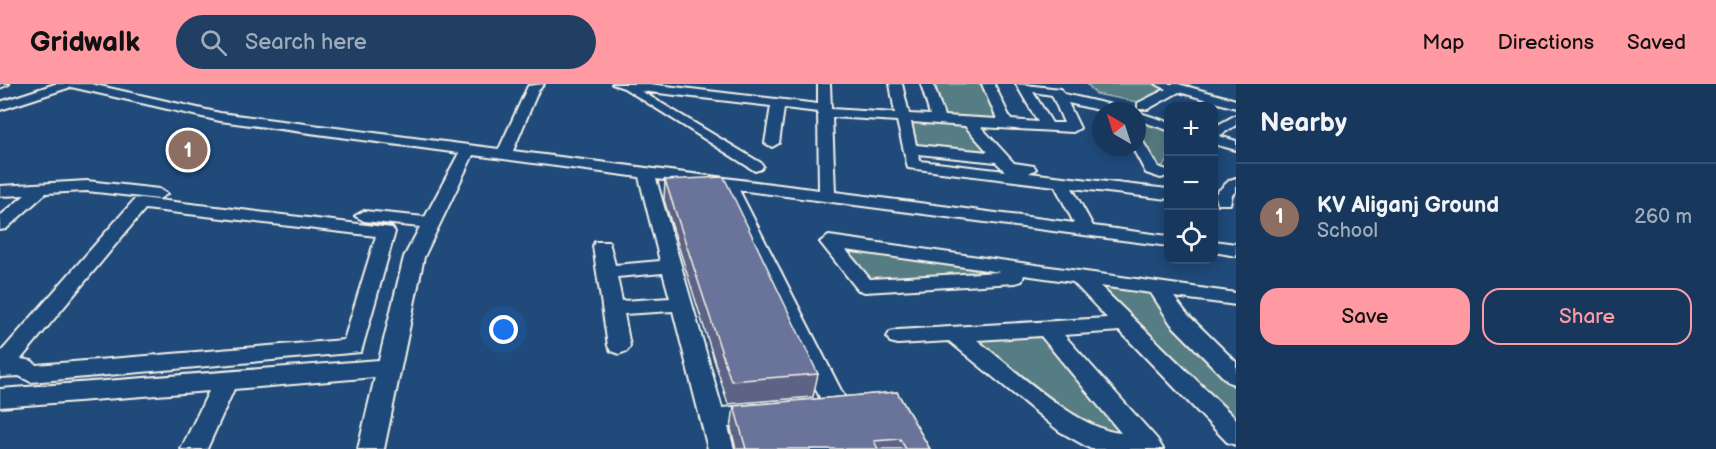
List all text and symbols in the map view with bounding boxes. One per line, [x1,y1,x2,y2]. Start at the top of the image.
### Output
search box [176,15,596,69]
text: Gridwalk [30,26,140,59]
icon: search [197,26,230,59]
text: Search here [245,29,367,56]
text: Map [1422,30,1465,55]
text: Directions [1498,30,1594,55]
text: Saved [1627,30,1686,55]
north arrow [1092,102,1146,156]
map controls [1164,102,1218,264]
button: + [1164,102,1218,156]
text: Nearby [1260,108,1347,139]
pin: 1 [168,128,207,172]
button: − [1164,156,1218,210]
text: KV Aliganj Ground [1317,192,1499,219]
text: 1 [1275,205,1284,229]
text: 260 m [1634,205,1692,229]
button: locate [1164,210,1218,264]
text: School [1317,219,1378,243]
button: Save [1260,288,1470,345]
button: Share [1482,288,1692,345]
your location [489,315,518,344]

